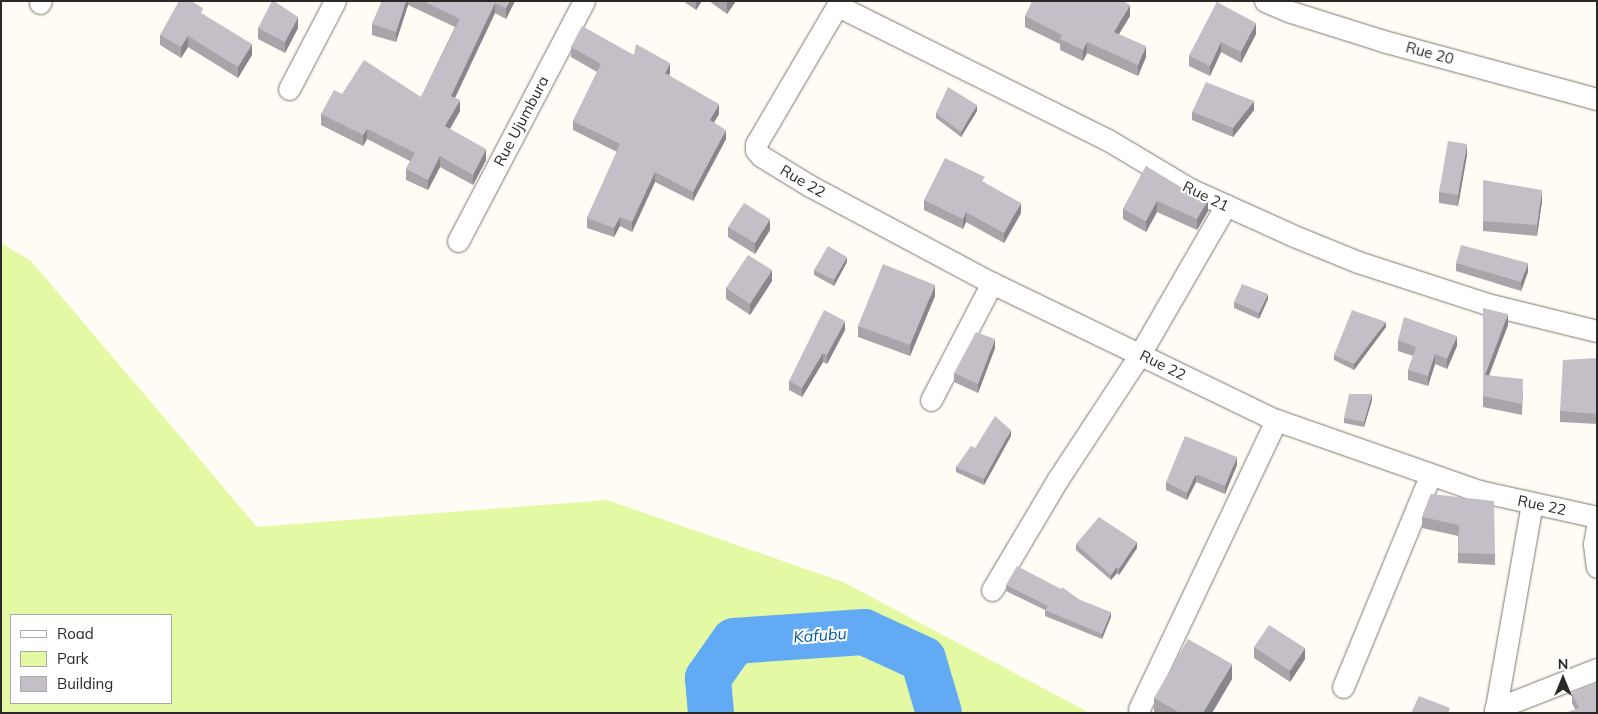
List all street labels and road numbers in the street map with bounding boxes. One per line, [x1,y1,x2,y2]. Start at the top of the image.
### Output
street label: Rue 20 [1404,38,1456,68]
street label: Rue Ujumbura [490,73,552,169]
street label: Rue 22 [777,161,829,201]
street label: Rue 21 [1180,177,1232,215]
street label: Rue 22 [1137,346,1189,384]
street label: Rue 22 [1516,491,1568,519]

